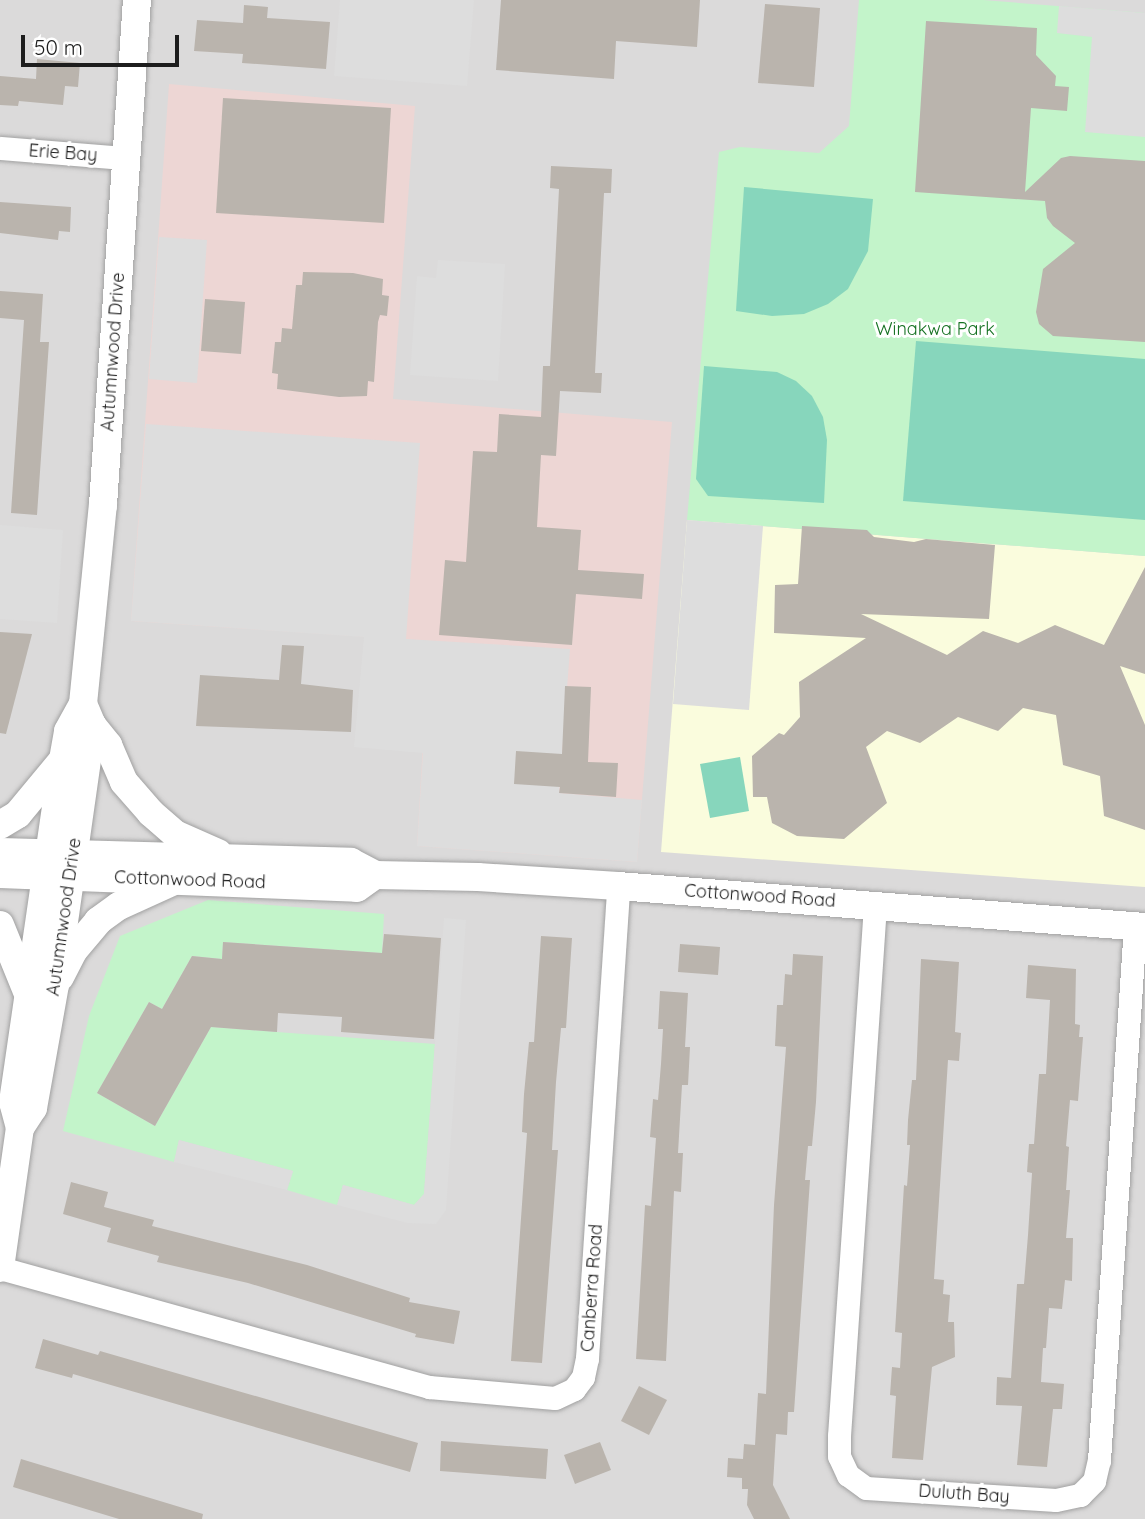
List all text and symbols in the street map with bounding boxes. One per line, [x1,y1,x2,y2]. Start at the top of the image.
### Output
scale bar [24,21,182,65]
text: 50 m [34,34,83,60]
street label: Erie Bay [28,140,98,166]
street label: Autumnwood Drive [97,272,129,432]
park label: Winakwa Park [875,318,995,340]
street label: Autumnwood Drive [42,837,86,997]
street label: Cottonwood Road [114,867,266,893]
street label: Cottonwood Road [684,880,836,912]
street label: Canberra Road [577,1223,607,1353]
street label: Duluth Bay [918,1480,1010,1508]

